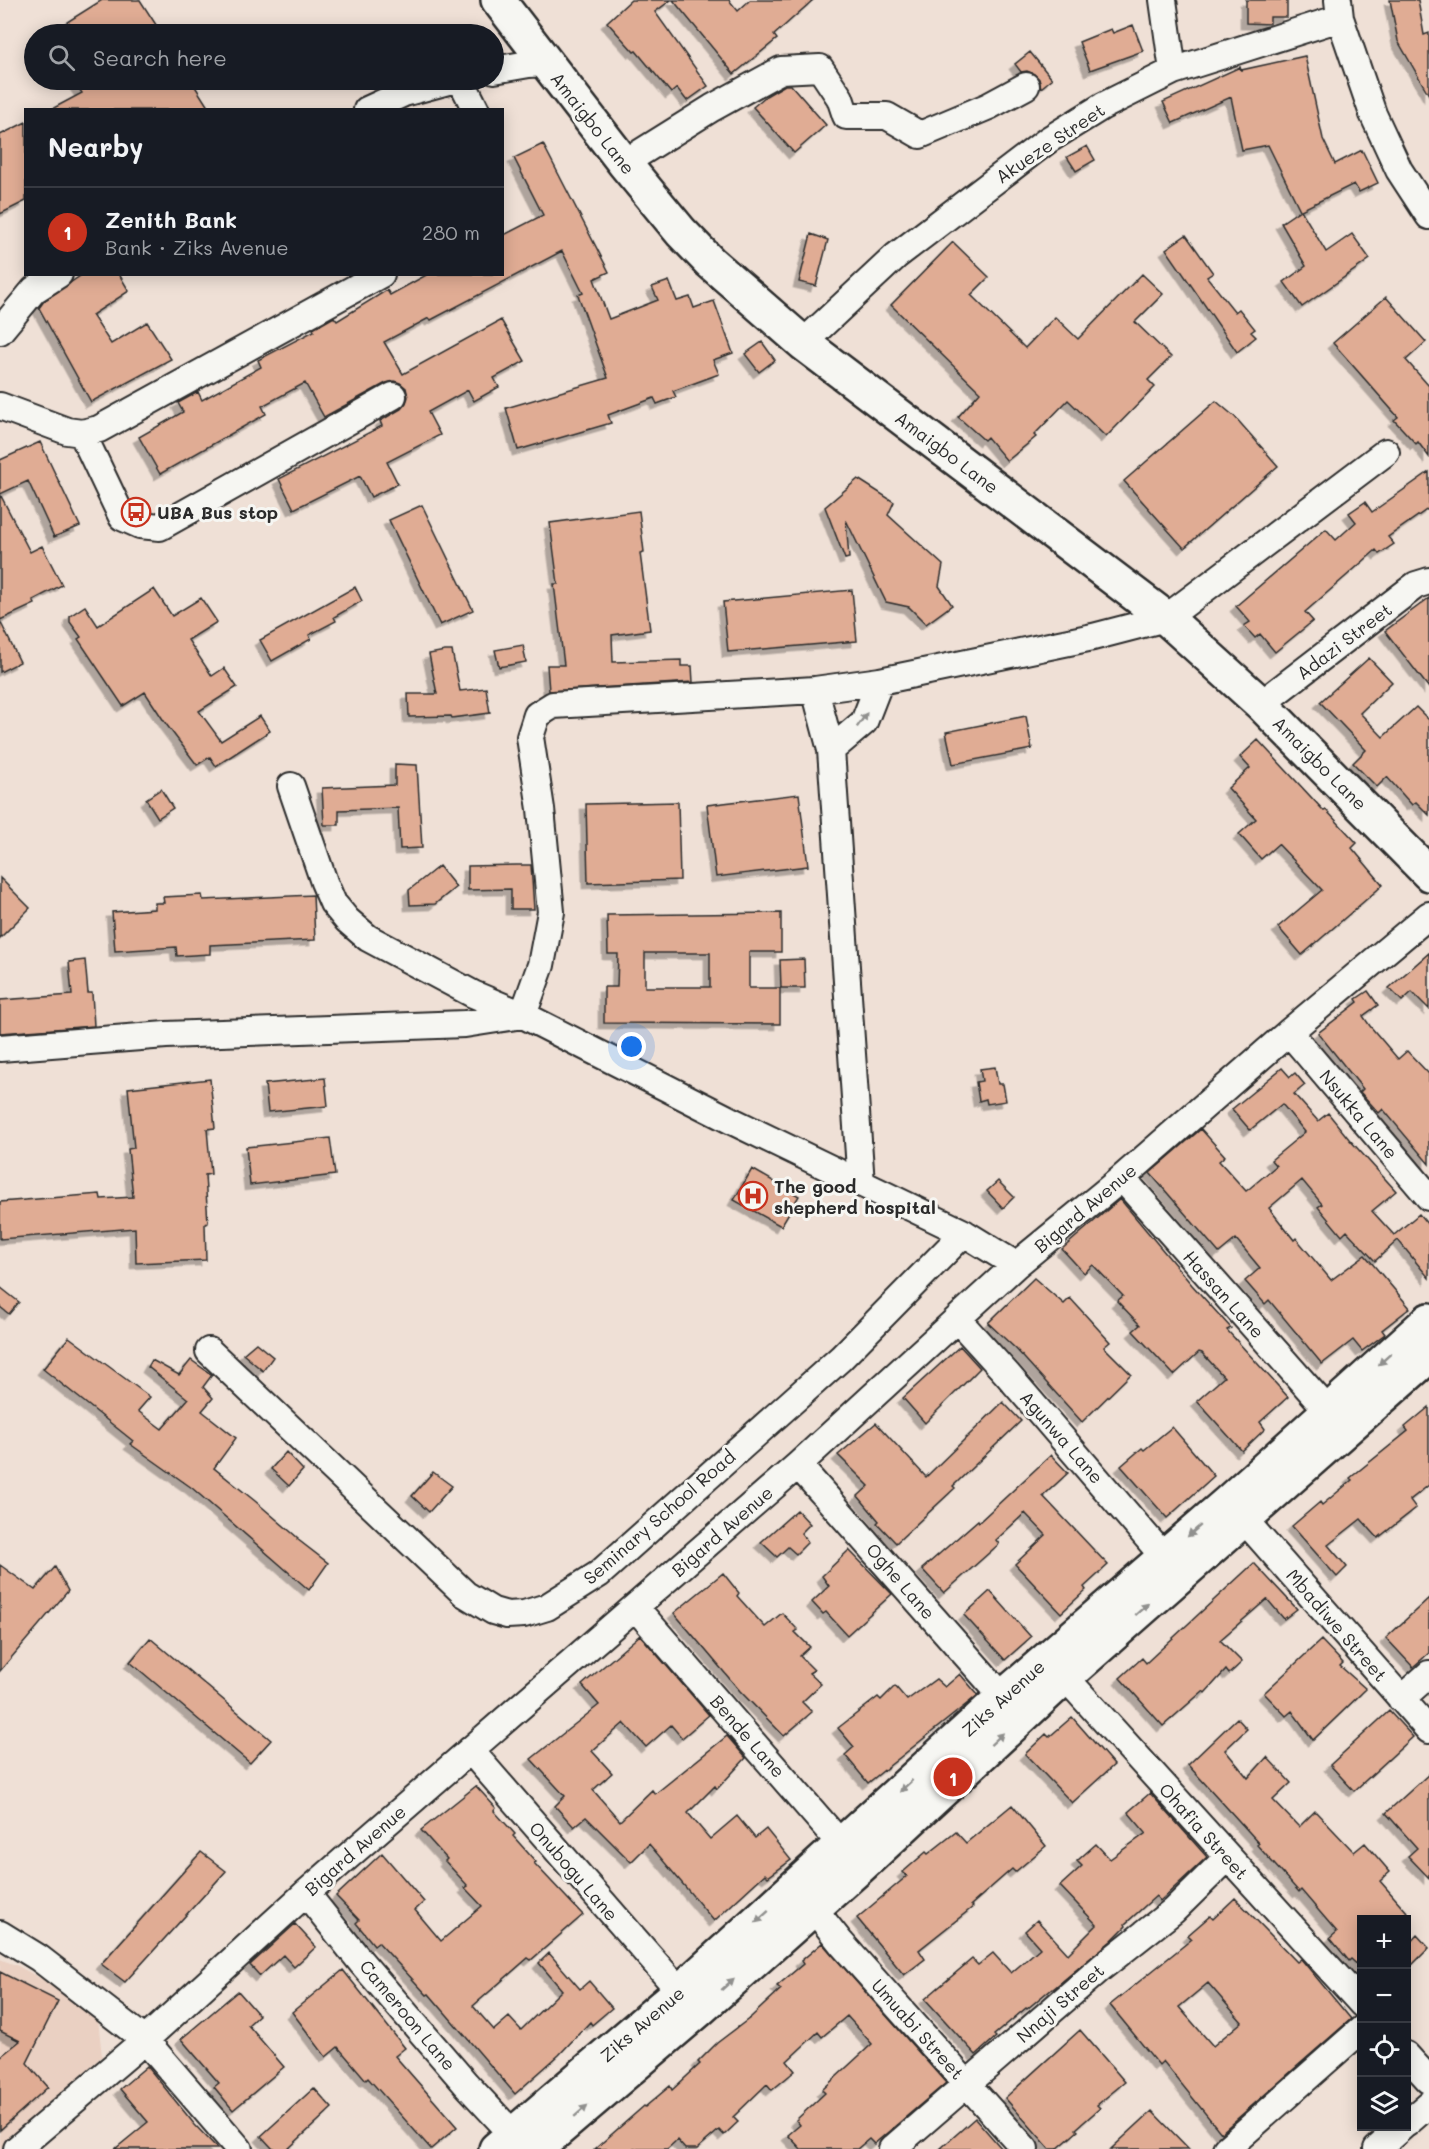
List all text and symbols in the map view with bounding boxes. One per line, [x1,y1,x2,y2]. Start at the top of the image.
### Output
search box [24,24,504,90]
icon: search [45,41,78,74]
text: Search here [93,43,227,72]
street label: Amaigbo Lane [545,67,641,179]
street label: Akueze Street [991,97,1109,189]
text: Nearby [48,130,143,164]
text: Zenith Bank [105,205,237,234]
text: 1 [63,219,72,245]
text: 280 m [422,219,480,245]
text: Bank · Ziks Avenue [105,234,289,260]
street label: Amaigbo Lane [890,405,1004,499]
bus stop icon: UBA Bus stop [120,496,152,528]
place label: UBA Bus stop [157,500,278,524]
street label: Adazi Street [1291,597,1397,685]
street label: Amaigbo Lane [1268,711,1372,815]
one-way arrow [856,713,868,729]
your location [617,1032,646,1061]
street label: Nsukka Lane [1315,1064,1403,1164]
street label: Bigard Avenue [1029,1158,1141,1258]
place label: The good shepherd hospital [774,1174,936,1219]
hospital icon: The good shepherd hospital [737,1180,769,1212]
street label: Hassan Lane [1178,1245,1270,1343]
one-way arrow [1378,1352,1393,1366]
street label: Agunwa Lane [1015,1386,1109,1488]
street label: Seminary School Road [578,1444,740,1590]
street label: Bigard Avenue [666,1480,778,1582]
one-way arrow [1187,1524,1202,1537]
street label: Oghe Lane [861,1538,941,1624]
street label: Mbadiwe Street [1281,1564,1393,1686]
one-way arrow [1134,1603,1149,1616]
street label: Ziks Avenue [956,1654,1050,1742]
street label: Bende Lane [705,1689,791,1783]
one-way arrow [990,1733,1004,1747]
pin: 1 [934,1754,972,1800]
street label: Ohafia Street [1154,1777,1254,1885]
one-way arrow [899,1779,914,1793]
street label: Bigard Avenue [299,1799,411,1901]
street label: Onubogu Lane [524,1816,624,1926]
one-way arrow [755,1910,770,1923]
map controls [1357,1915,1411,2131]
button: + [1357,1915,1411,1969]
street label: Cameroon Lane [355,1955,461,2075]
street label: Nnaji Street [1011,1958,1109,2048]
button: − [1357,1969,1411,2023]
street label: Umuabi Street [866,1974,970,2084]
one-way arrow [720,1978,735,1991]
street label: Ziks Avenue [595,1981,689,2067]
button: locate [1357,2023,1411,2077]
button: layers [1357,2077,1411,2131]
one-way arrow [573,2105,588,2118]

